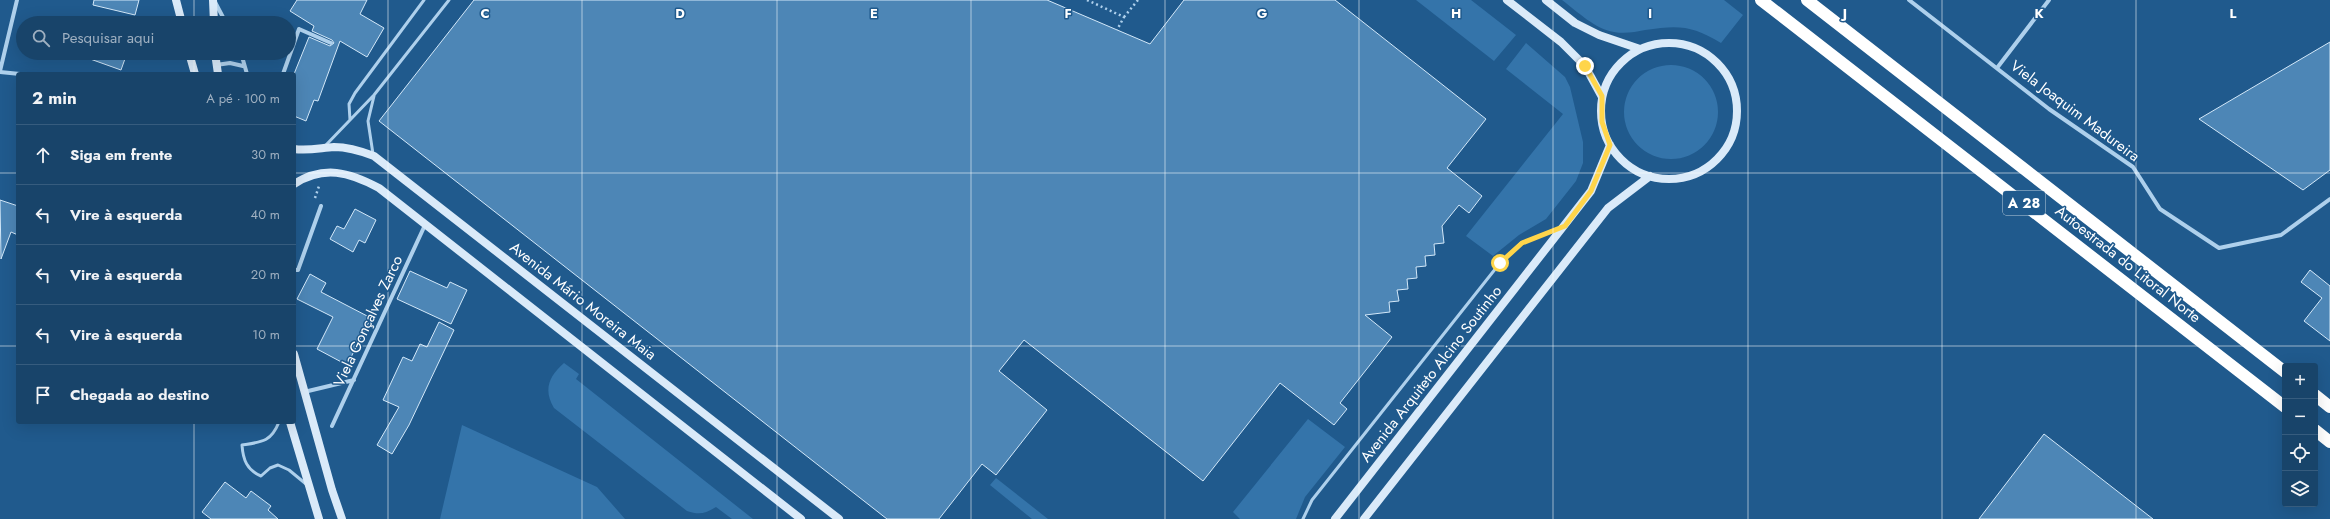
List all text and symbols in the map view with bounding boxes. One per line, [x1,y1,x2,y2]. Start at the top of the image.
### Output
text: C [480,4,490,23]
text: D [675,4,685,23]
text: E [870,4,878,23]
text: F [1064,4,1072,23]
text: G [1257,4,1268,23]
text: H [1451,4,1461,23]
text: I [1648,4,1652,23]
text: J [1840,4,1847,23]
text: K [2034,4,2044,23]
text: L [2230,4,2237,23]
search box [16,16,296,60]
icon: search [30,27,52,49]
text: Pesquisar aqui [62,27,154,49]
street label: Viela Joaquim Madureira [2006,55,2144,167]
route end [1576,57,1594,75]
text: 2 min [32,86,77,110]
text: A pé · 100 m [206,89,280,108]
icon: ahead [32,144,54,166]
text: Siga em frente [70,144,172,166]
text: 30 m [251,145,280,164]
road number: A 28 [2003,191,2045,215]
street label: Autoestrada do Litoral Norte [2050,200,2206,328]
icon: left [32,204,54,226]
text: Vire à esquerda [70,204,182,226]
text: 40 m [251,205,280,224]
street label: Avenida Mário Moreira Maia [505,237,661,365]
street label: Viela Gonçalves Zarco [328,252,408,390]
route start [1491,254,1509,272]
icon: left [32,264,54,286]
text: Vire à esquerda [70,264,182,286]
text: 20 m [251,265,280,284]
street label: Avenida Arquiteto Alcino Soutinho [1355,281,1507,467]
icon: left [32,324,54,346]
text: Vire à esquerda [70,324,182,346]
text: 10 m [252,325,280,344]
map controls [2282,363,2318,507]
button: + [2282,363,2318,399]
icon: arrive [32,384,54,406]
text: Chegada ao destino [70,384,209,406]
button: − [2282,399,2318,435]
button: locate [2282,435,2318,471]
button: layers [2282,471,2318,507]

